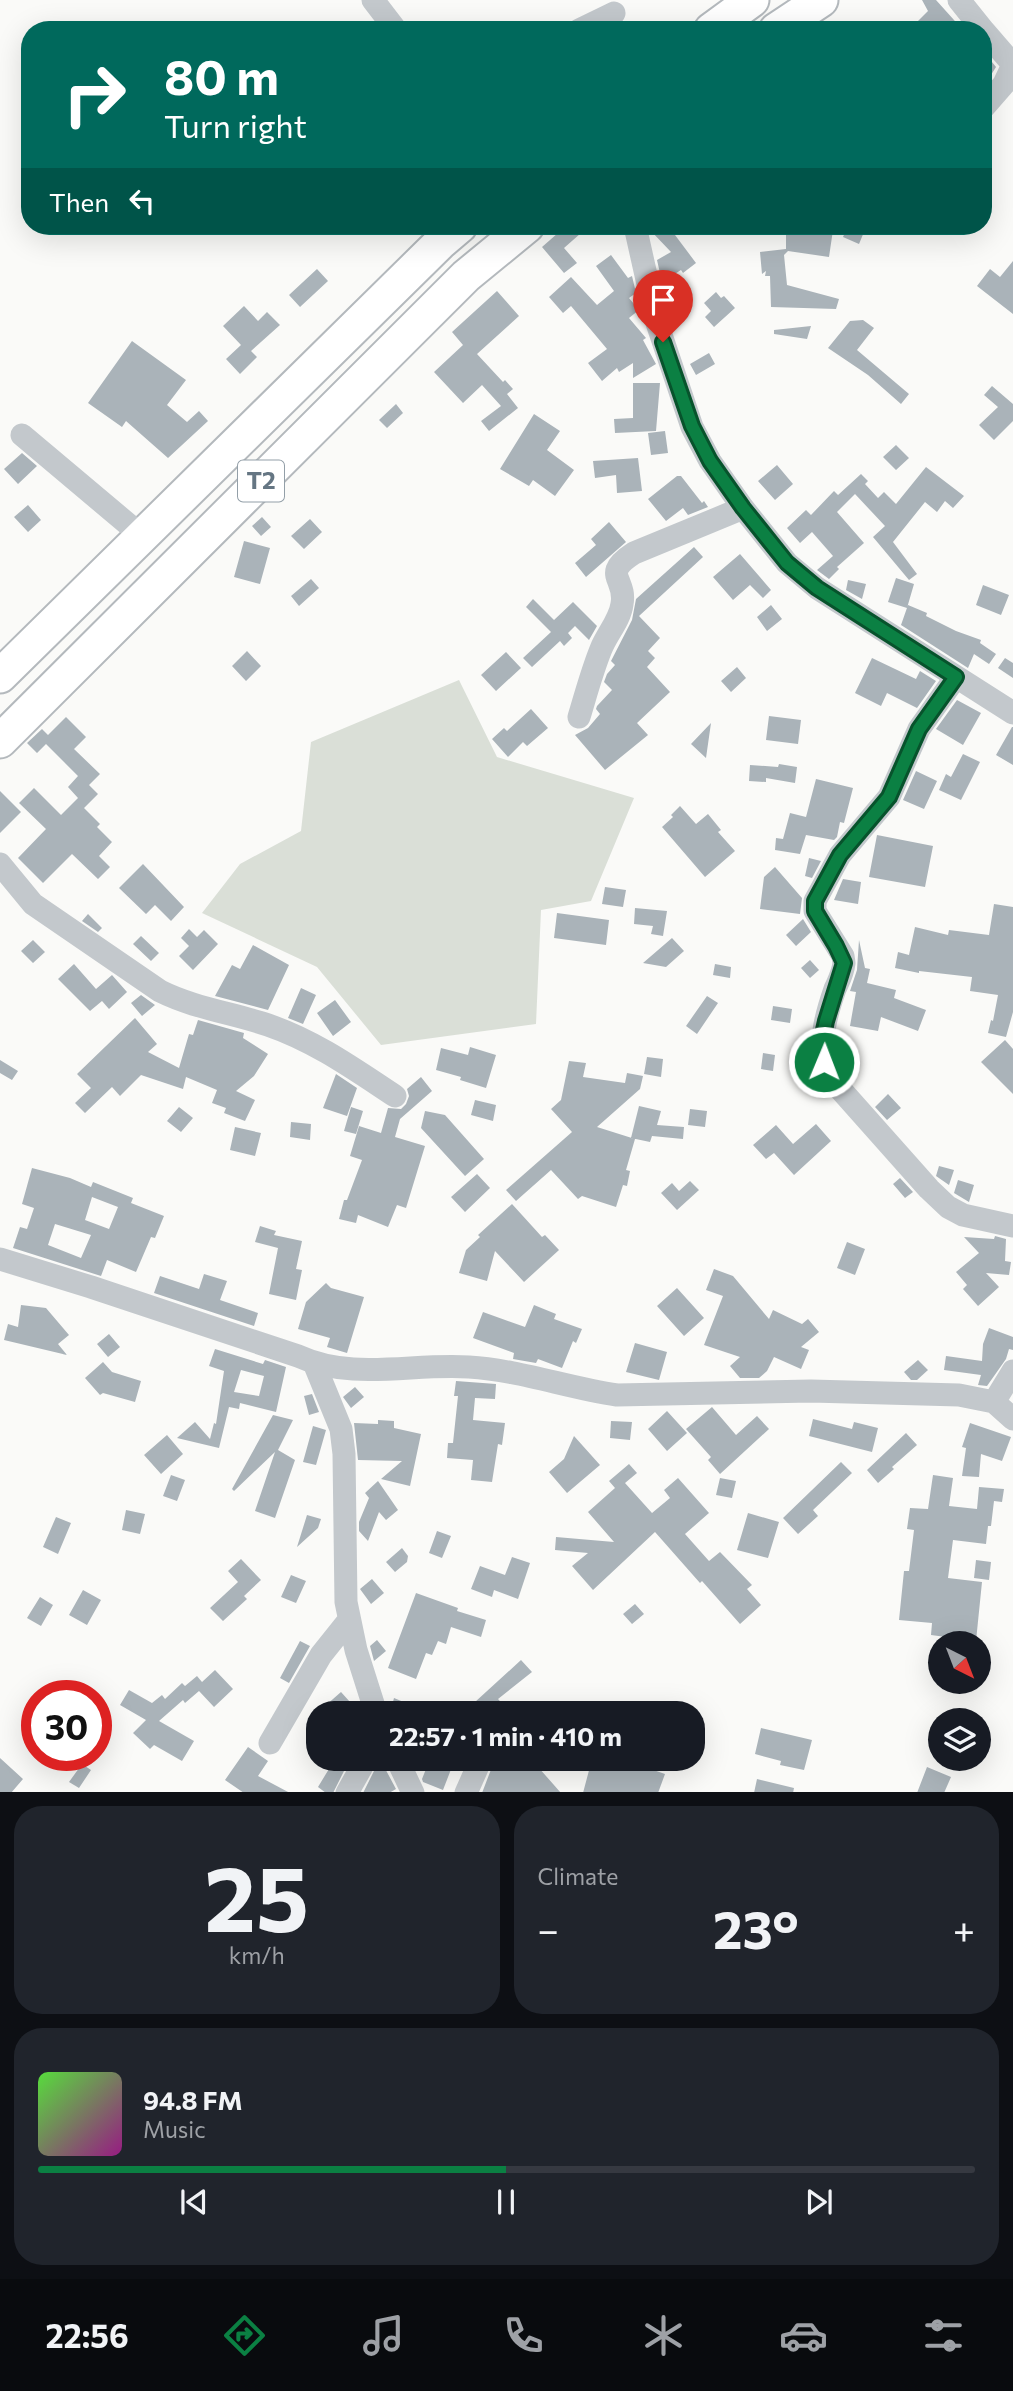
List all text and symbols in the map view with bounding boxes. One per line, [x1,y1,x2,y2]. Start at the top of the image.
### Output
text: 80 m [164,45,279,105]
icon: right [49,49,140,140]
text: Turn right [164,105,307,145]
icon: left [123,182,161,220]
text: Then [49,186,109,217]
pin [633,270,693,342]
icon: arrive [644,281,682,319]
road number: T2 [238,460,284,502]
position arrow [787,1025,861,1099]
north arrow [928,1631,990,1694]
map controls [928,1631,991,1771]
speed limit sign: 30 [21,1680,112,1771]
button: layers [928,1708,991,1771]
text: 22:57 · 1 min · 410 m [389,1720,622,1751]
text: 25 [204,1839,309,1951]
text: Climate [538,1862,619,1890]
text: 23° [713,1896,799,1960]
text: − [538,1905,559,1952]
text: + [953,1905,975,1952]
text: km/h [229,1941,285,1969]
text: 94.8 FM [143,2084,243,2115]
text: Music [143,2115,206,2143]
icon: previous [175,2183,213,2221]
icon: pause [487,2183,525,2221]
icon: next [800,2183,838,2221]
icon: directions [220,2311,269,2360]
icon: music [359,2311,408,2360]
icon: phone [499,2311,548,2360]
icon: climate [639,2311,688,2360]
icon: car [779,2311,828,2360]
icon: filters [919,2311,968,2360]
text: 22:56 [45,2315,129,2355]

